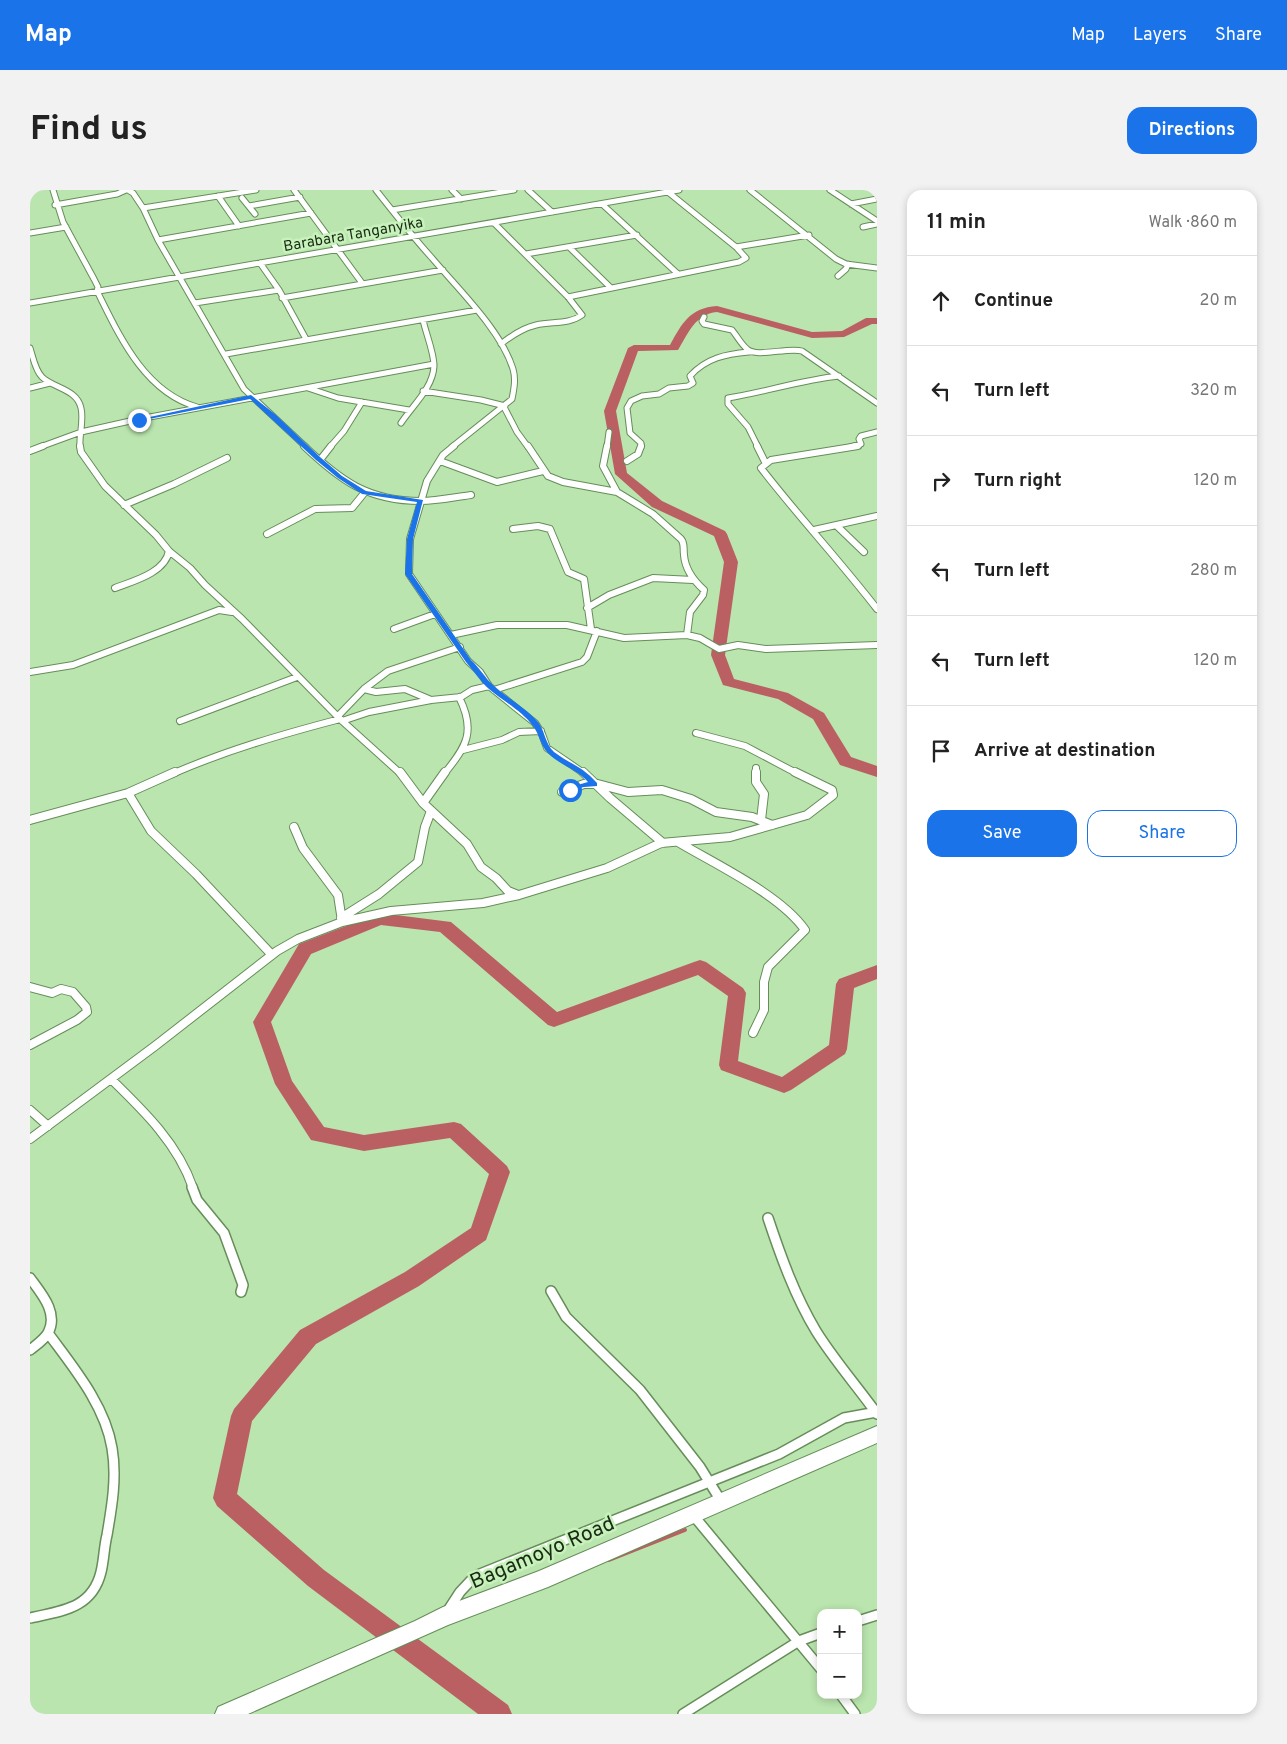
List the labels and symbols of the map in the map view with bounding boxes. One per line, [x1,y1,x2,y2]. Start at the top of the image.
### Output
street label: Barabara Tanganyika [282,214,425,257]
route end [128,409,151,432]
route start [559,779,582,802]
street label: Bagamoyo Road [466,1511,619,1596]

